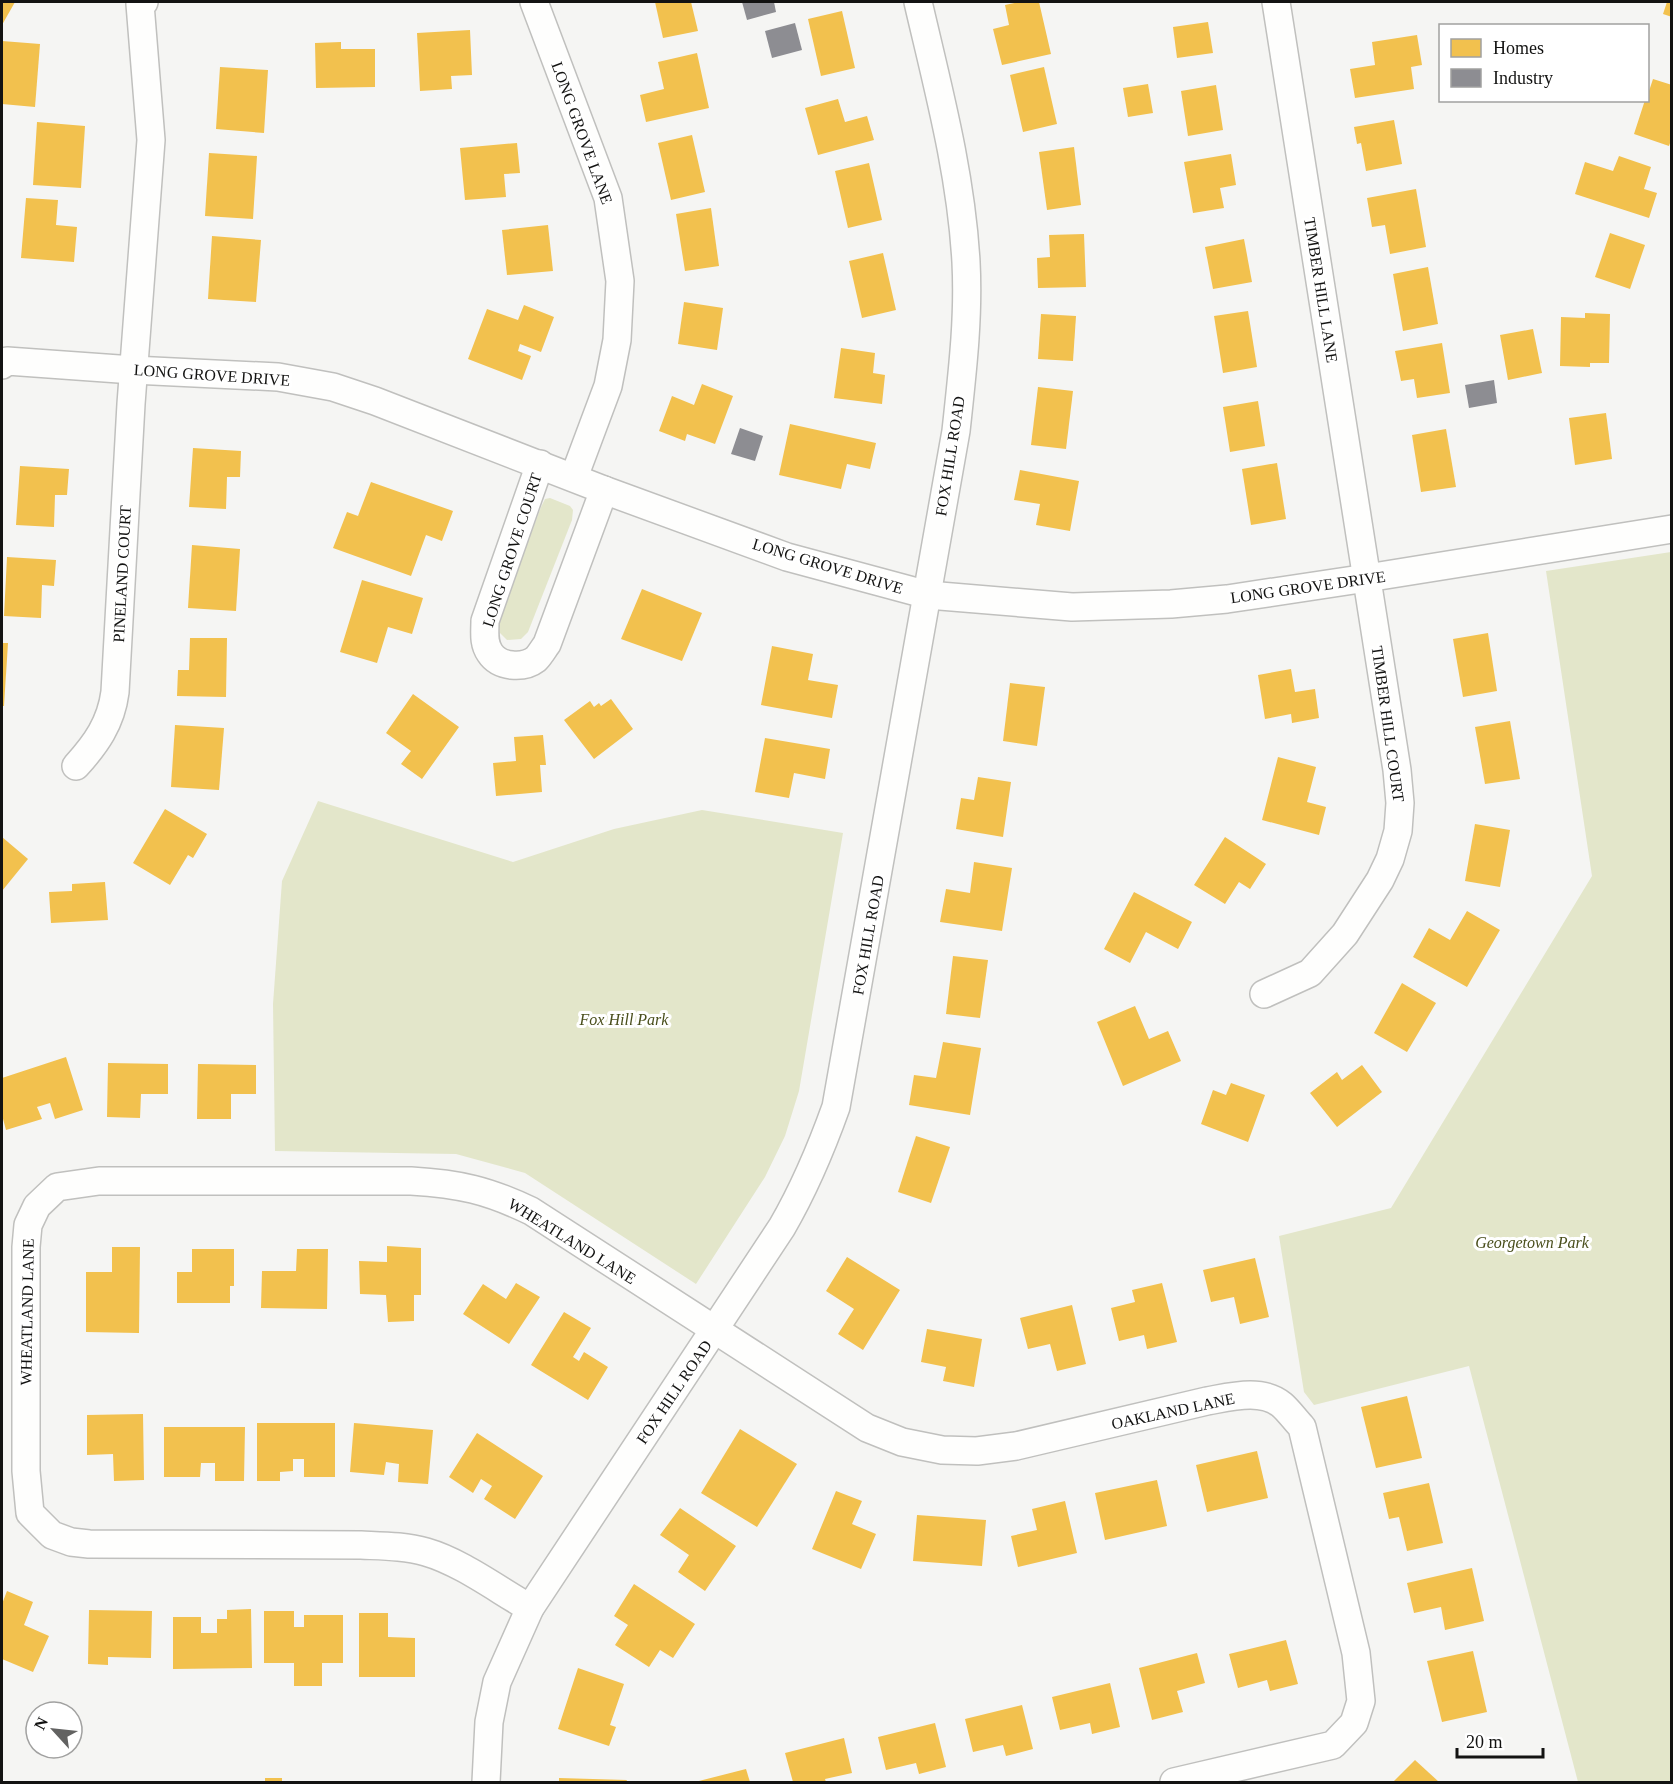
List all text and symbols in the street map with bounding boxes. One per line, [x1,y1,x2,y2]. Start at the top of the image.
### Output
legend [1439,24,1649,102]
text: Homes [1493,38,1544,58]
street label: LONG GROVE LANE [548,60,616,206]
text: Industry [1493,68,1553,88]
street label: TIMBER HILL LANE [1301,216,1341,364]
street label: LONG GROVE DRIVE [133,361,291,389]
street label: FOX HILL ROAD [932,395,968,517]
street label: LONG GROVE COURT [479,471,545,629]
street label: PINELAND COURT [110,505,134,643]
street label: LONG GROVE DRIVE [751,535,905,597]
street label: LONG GROVE DRIVE [1229,568,1387,606]
street label: TIMBER HILL COURT [1369,645,1407,803]
street label: FOX HILL ROAD [849,874,887,996]
park label: Fox Hill Park [579,1011,669,1028]
street label: WHEATLAND LANE [505,1195,639,1287]
park label: Georgetown Park [1475,1234,1590,1252]
street label: WHEATLAND LANE [17,1238,37,1386]
street label: FOX HILL ROAD [633,1337,715,1447]
street label: OAKLAND LANE [1110,1390,1236,1432]
north arrow [24,1700,84,1760]
text: N [31,1714,51,1732]
scale bar [1457,1721,1542,1759]
text: 20 m [1466,1732,1503,1752]

